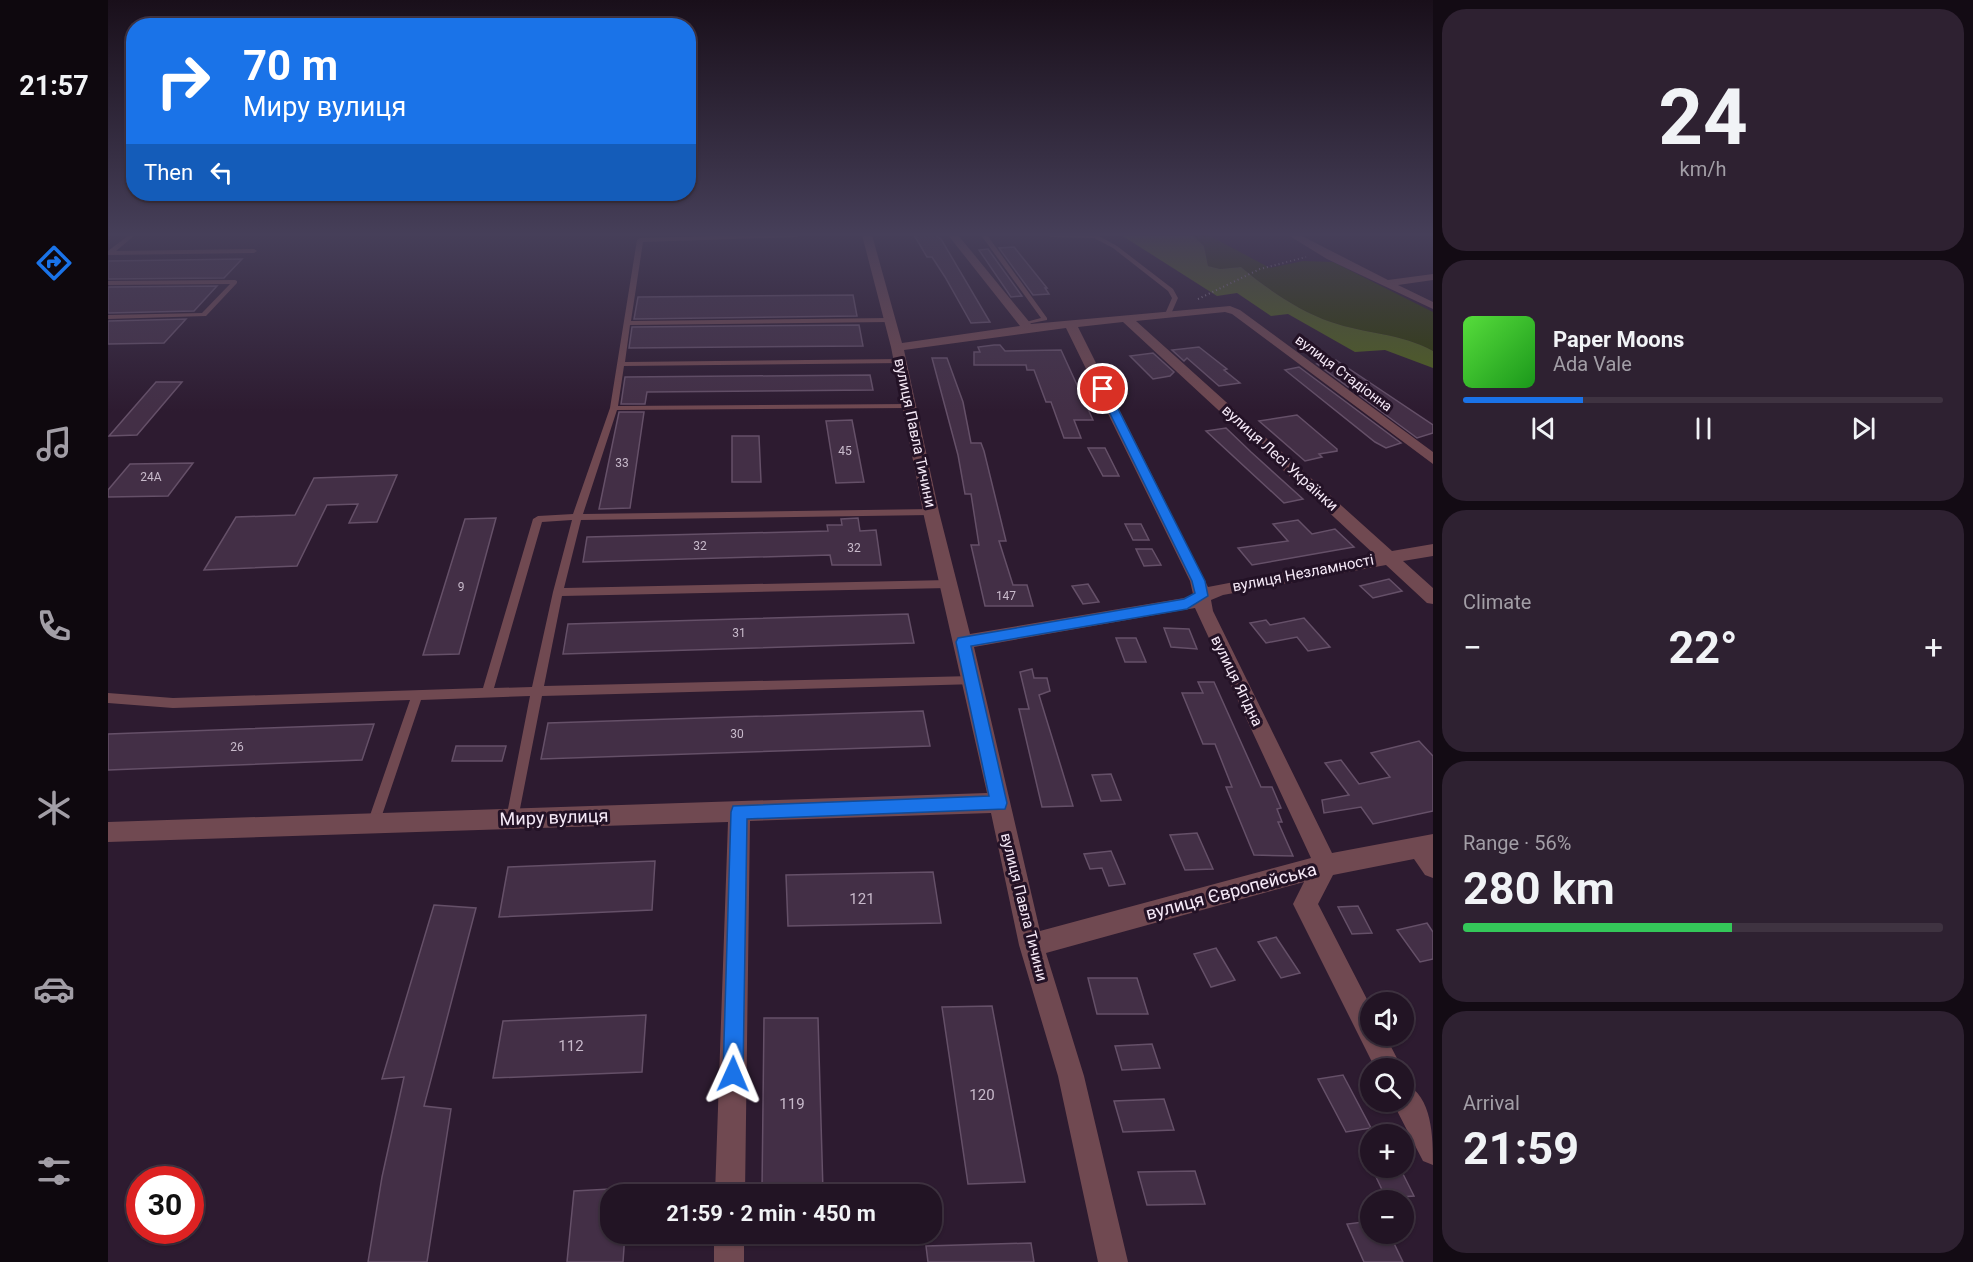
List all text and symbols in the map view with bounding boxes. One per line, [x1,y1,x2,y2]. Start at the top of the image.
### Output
text: 70 m [243,41,338,90]
icon: right [144,42,222,120]
text: 21:57 [19,70,89,102]
text: 24 [1658,72,1748,163]
text: Миру вулиця [243,91,406,123]
icon: left [205,156,238,189]
text: km/h [1680,157,1726,181]
text: Then [144,160,193,185]
icon: directions [33,242,75,284]
text: Paper Moons [1553,327,1684,352]
street label: вулиця Стадіонна [1292,331,1396,415]
text: Ada Vale [1553,352,1632,376]
street label: вулиця Павла Тичини [890,357,940,509]
pin [1077,363,1128,414]
icon: arrive [1086,372,1119,405]
street label: вулиця Лесі Українки [1218,401,1342,515]
icon: previous [1527,412,1560,445]
icon: pause [1687,412,1720,445]
icon: next [1847,412,1880,445]
icon: music [33,423,75,465]
house number: 45 [838,444,852,458]
house number: 33 [615,456,629,470]
house number: 24А [140,470,162,484]
house number: 32 [693,539,707,553]
house number: 32 [847,541,861,555]
street label: вулиця Незламності [1231,550,1375,596]
house number: 9 [458,580,464,594]
house number: 147 [996,589,1016,603]
text: Climate [1463,590,1531,614]
icon: phone [33,605,75,647]
text: 22° [1668,621,1738,674]
house number: 31 [732,626,746,640]
text: − [1463,628,1482,667]
text: + [1924,628,1943,667]
street label: вулиця Ягідна [1207,633,1267,729]
house number: 30 [730,727,744,741]
house number: 26 [230,740,244,754]
icon: climate [33,787,75,829]
street label: Миру вулиця [499,805,609,829]
street label: вулиця Павла Тичини [997,831,1051,983]
text: Range · 56% [1463,831,1571,855]
street label: вулиця Європейська [1143,858,1319,924]
text: 280 km [1463,862,1615,915]
house number: 121 [849,890,875,908]
icon: car [33,968,75,1010]
map controls [1360,992,1414,1244]
button: sound [1360,992,1414,1046]
house number: 112 [558,1037,584,1055]
position arrow [701,1042,765,1106]
button: search [1360,1058,1414,1112]
house number: 120 [969,1086,995,1104]
text: Arrival [1463,1091,1520,1115]
house number: 119 [779,1095,805,1113]
text: 21:59 [1463,1122,1579,1175]
button: + [1360,1124,1414,1178]
icon: filters [33,1150,75,1192]
speed limit sign: 30 [126,1166,204,1244]
button: − [1360,1190,1414,1244]
text: 21:59 · 2 min · 450 m [666,1201,876,1226]

